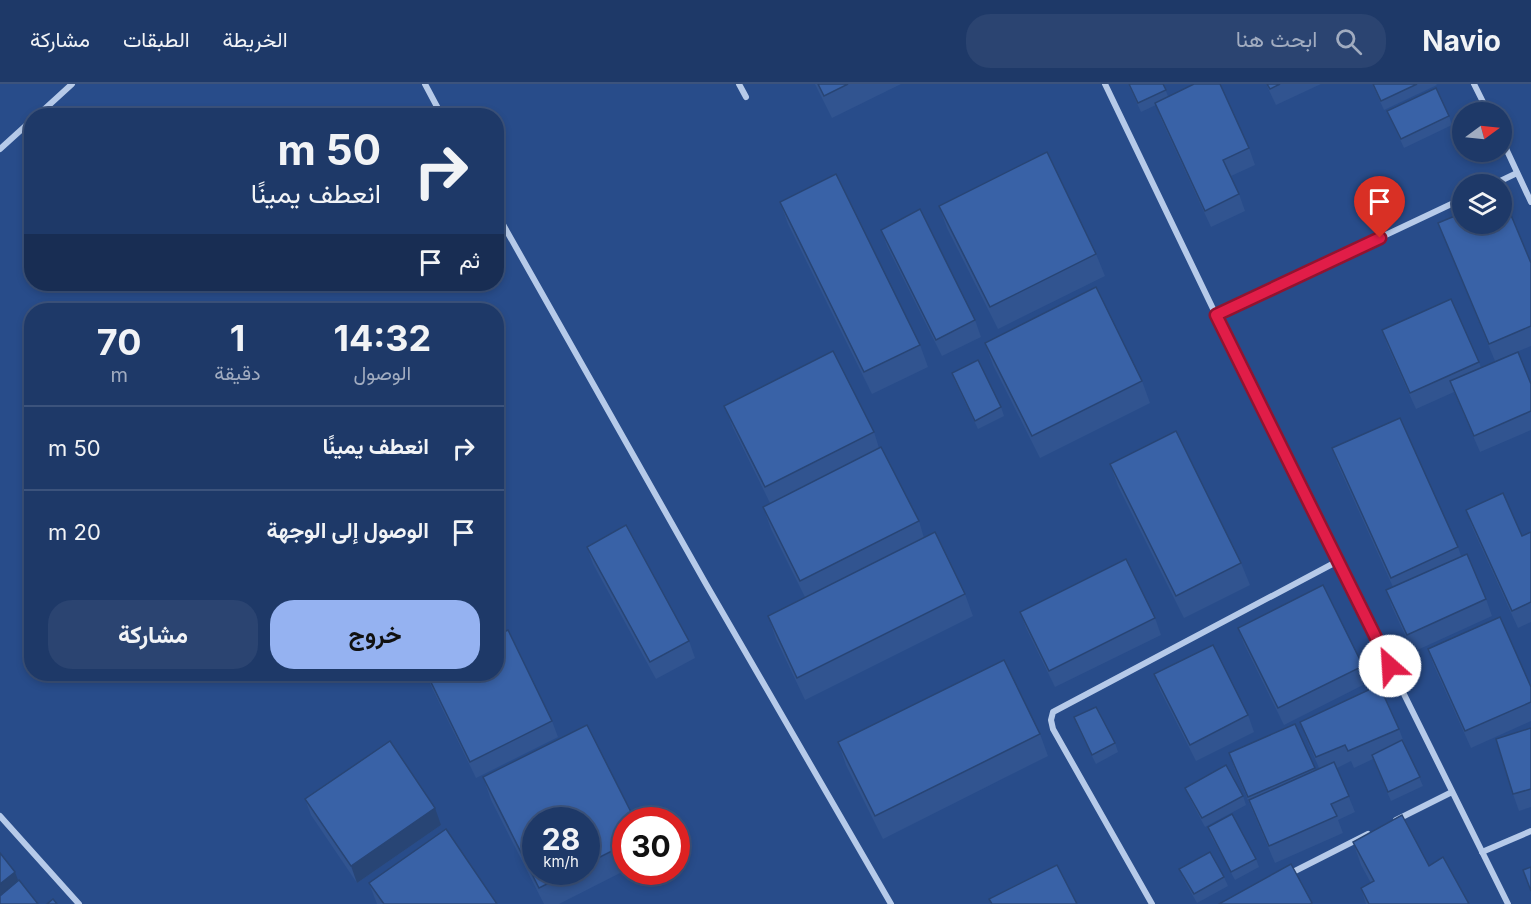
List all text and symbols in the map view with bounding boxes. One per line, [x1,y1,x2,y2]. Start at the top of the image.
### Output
search box [966,14,1386,68]
text: Navio [1422,24,1501,58]
icon: search [1332,25,1365,58]
text: ابحث هنا [1236,26,1317,52]
text: مشاركة [30,27,90,52]
text: الطبقات [123,27,190,52]
text: الخريطة [223,27,288,52]
north arrow [1452,102,1512,162]
map controls [1452,102,1512,234]
text: 50 m [278,124,381,175]
icon: right [402,132,480,210]
button: layers [1452,174,1512,234]
pin [1354,176,1405,238]
text: انعطف يمينًا [251,177,381,210]
icon: arrive [1363,185,1396,218]
icon: arrive [414,246,447,279]
text: ثم [459,247,480,273]
text: 1 [230,316,245,360]
text: 14:32 [333,316,431,360]
text: 70 [97,320,142,364]
text: دقيقة [214,361,261,385]
text: الوصول [353,361,411,385]
text: m [110,363,128,387]
icon: right [447,432,480,465]
text: انعطف يمينًا [322,433,429,459]
text: 50 m [48,435,101,461]
icon: arrive [447,516,480,549]
text: الوصول إلى الوجهة [266,517,429,543]
text: 20 m [48,519,101,545]
button: مشاركة [48,600,258,669]
button: خروج [270,600,480,669]
position arrow [1358,634,1422,698]
speed limit sign: 30 [612,807,690,885]
text: 28 [542,821,580,857]
text: km/h [543,852,579,871]

